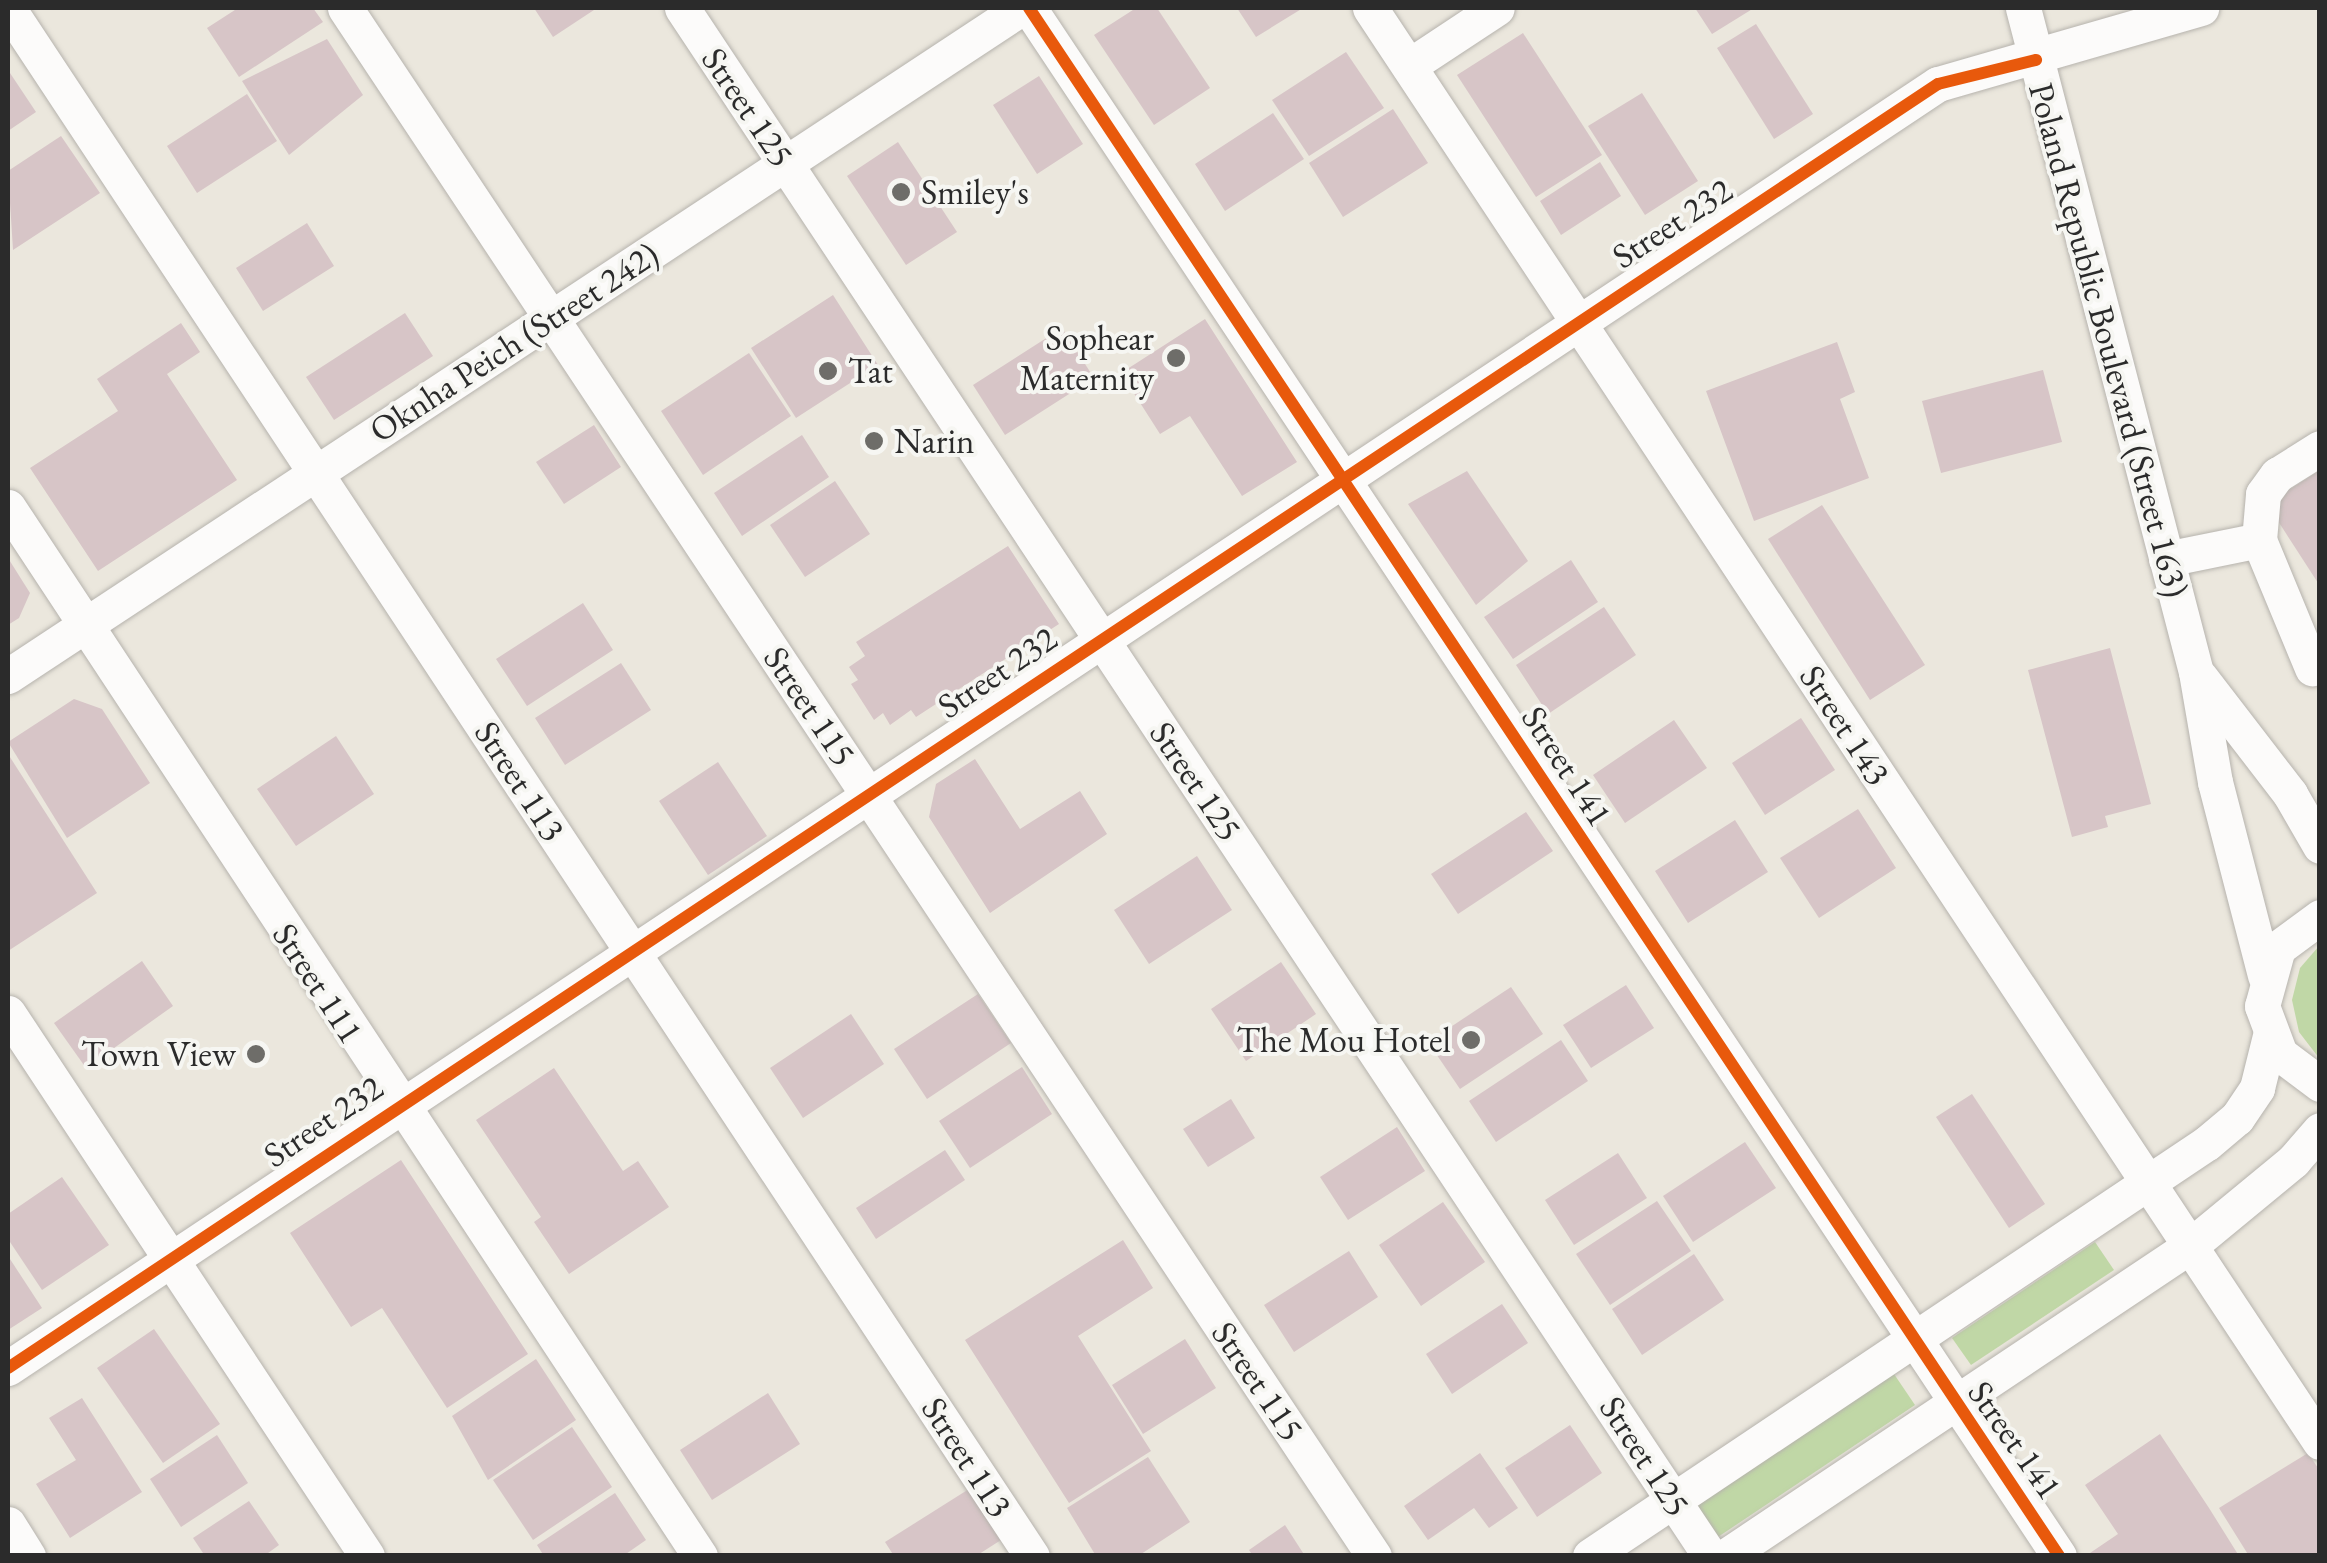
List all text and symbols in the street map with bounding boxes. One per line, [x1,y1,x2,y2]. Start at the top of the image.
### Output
street label: Street 125 [693,40,803,174]
street label: Poland Republic Boulevard (Street 163) [2020,78,2198,602]
street label: Street 232 [1604,169,1740,277]
place label: Smiley's [921,171,1029,213]
marker: Smiley's [890,181,912,203]
street label: Oknha Peich (Street 242) [362,233,666,451]
place label: Sophear Maternity [1019,317,1154,399]
marker: Sophear Maternity [1163,345,1189,371]
place label: Tat [848,350,893,392]
marker: Tat [817,360,839,382]
place label: Narin [894,420,974,462]
marker: Narin [863,430,885,452]
street label: Street 232 [930,617,1064,727]
street label: Street 115 [755,639,865,773]
street label: Street 143 [1791,657,1899,793]
street label: Street 141 [1513,698,1621,834]
street label: Street 113 [466,713,574,849]
street label: Street 125 [1141,714,1251,848]
street label: Street 111 [264,915,372,1051]
place label: The Mou Hotel [1237,1019,1451,1061]
marker: The Mou Hotel [1460,1029,1482,1051]
place label: Town View [81,1033,236,1075]
marker: Town View [245,1043,267,1065]
street label: Street 232 [256,1066,390,1176]
street label: Street 115 [1203,1314,1313,1448]
street label: Street 141 [1959,1373,2071,1507]
street label: Street 125 [1591,1388,1699,1524]
street label: Street 113 [913,1389,1021,1525]

